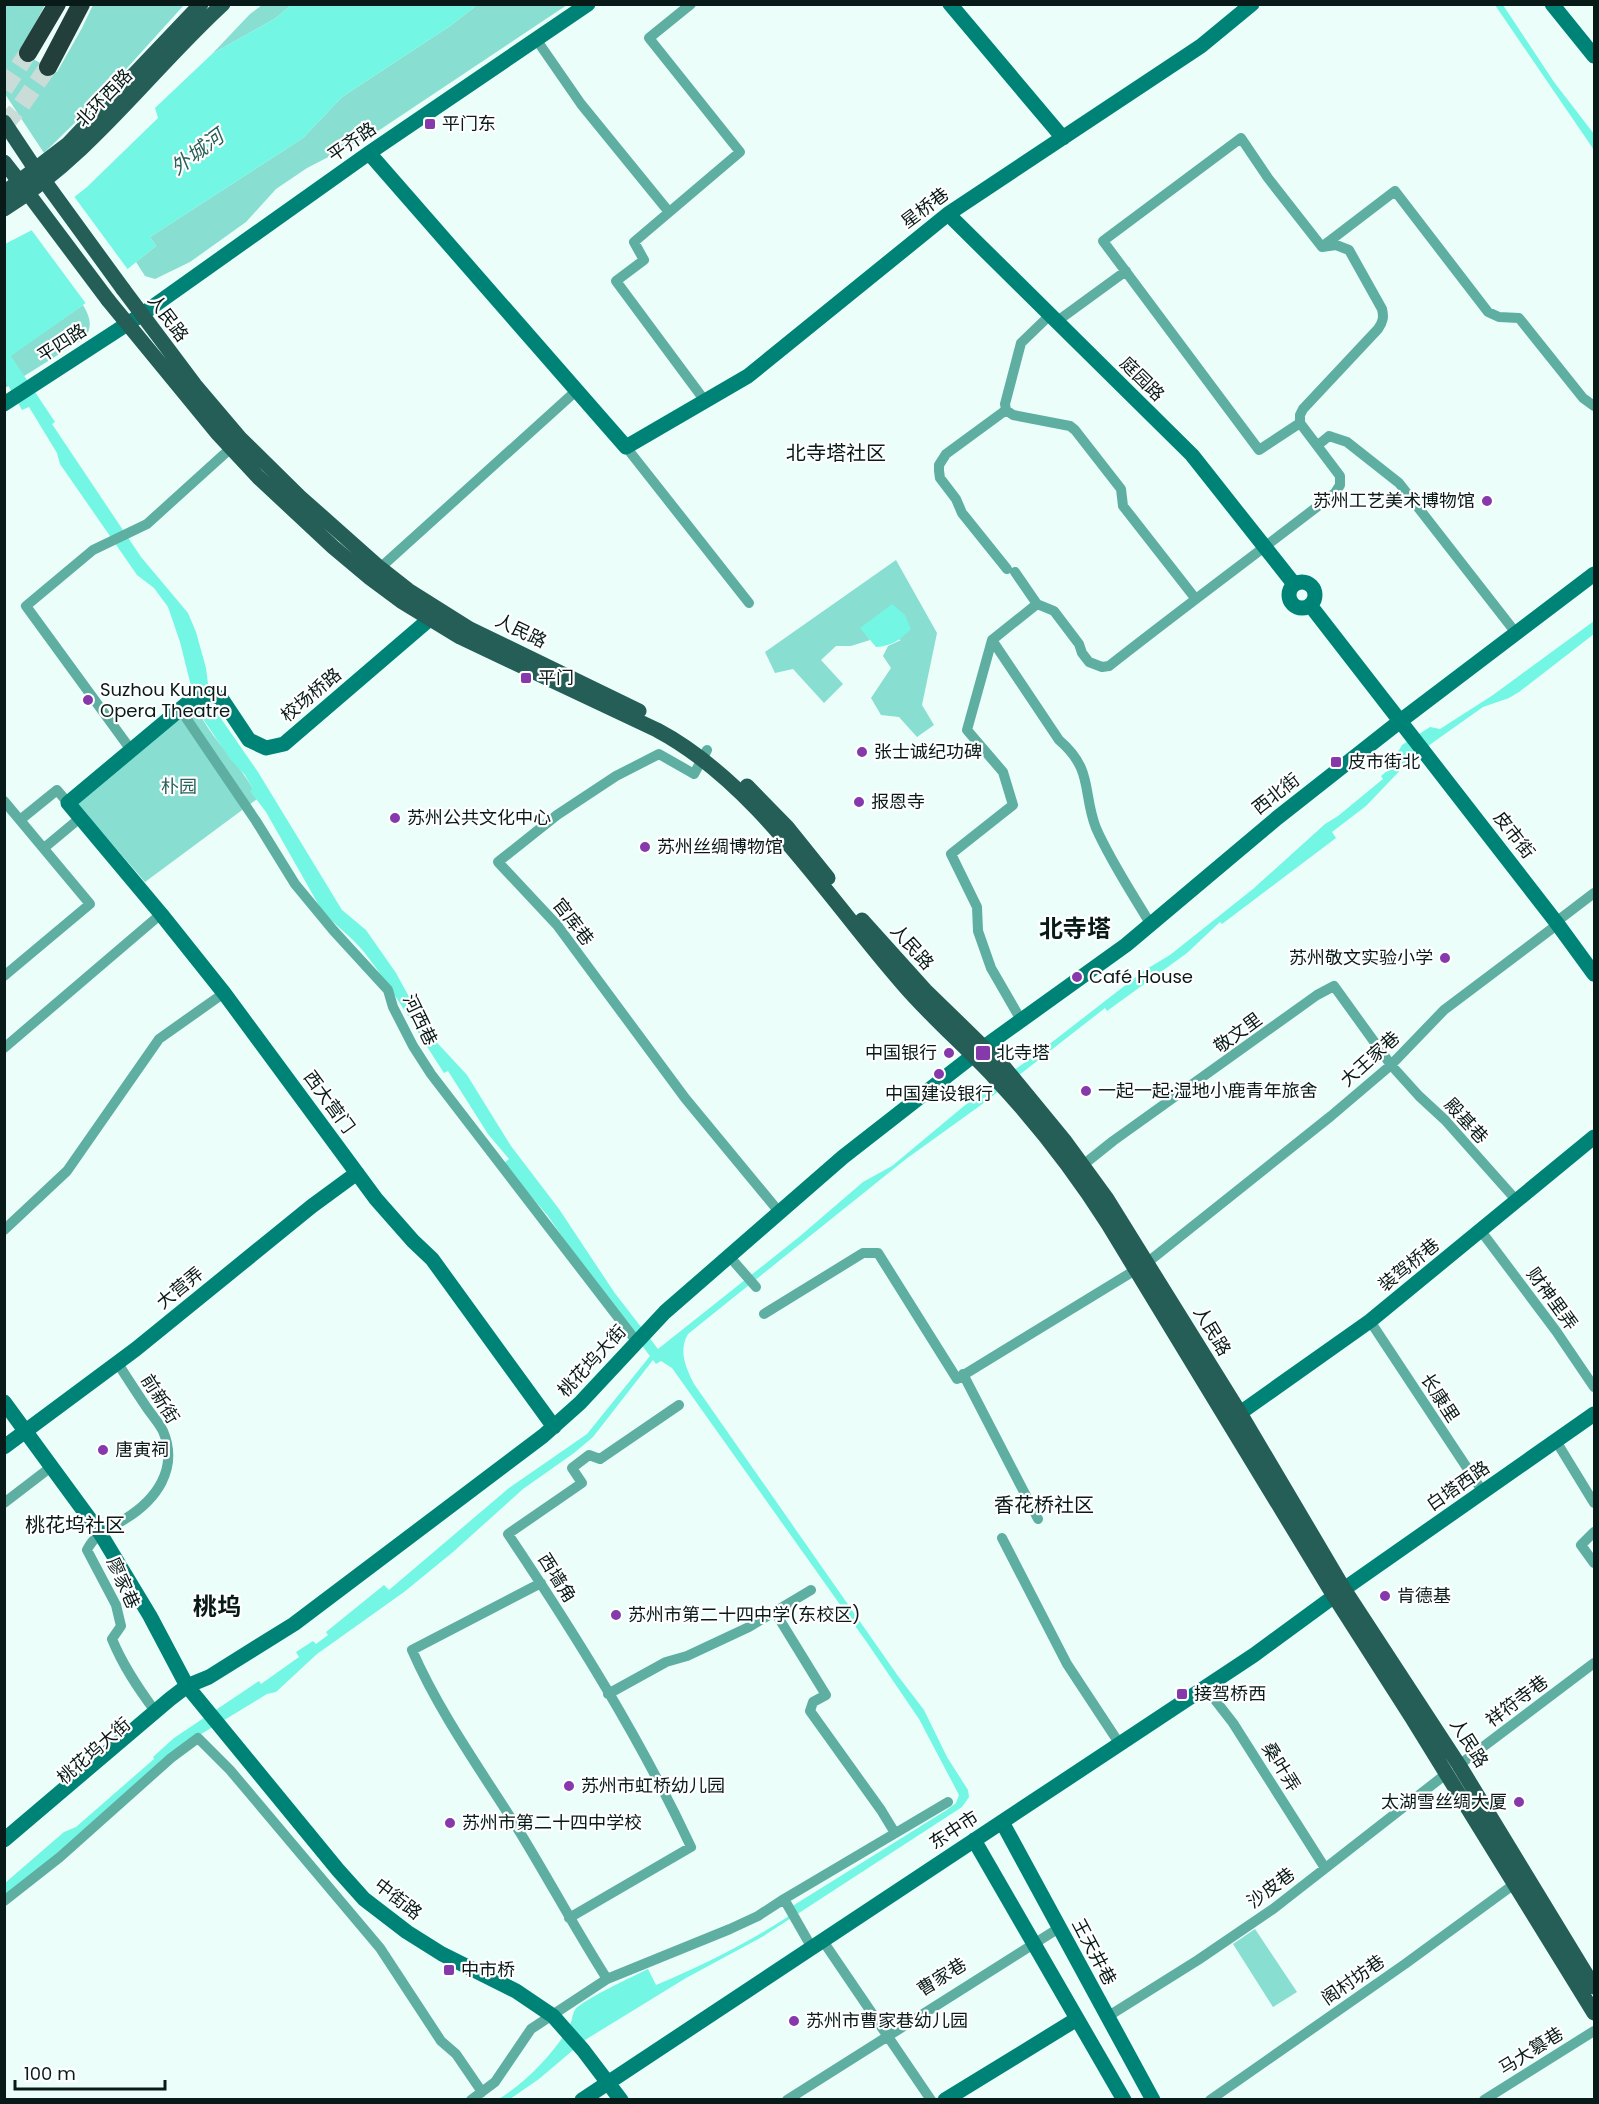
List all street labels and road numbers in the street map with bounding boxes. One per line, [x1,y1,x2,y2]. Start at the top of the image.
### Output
street label: 北环西路 [70,63,138,132]
street label: 平齐路 [322,116,381,167]
street label: 星桥巷 [896,181,954,234]
street label: 人民路 [142,289,195,347]
street label: 平四路 [32,317,91,368]
street label: 庭园路 [1114,351,1170,407]
street label: 人民路 [491,607,551,654]
street label: 校场桥路 [275,662,346,727]
street label: 西北街 [1247,767,1305,820]
street label: 皮市街 [1488,806,1541,864]
street label: 官库巷 [547,893,600,951]
street label: 人民路 [885,918,940,975]
street label: 河西巷 [397,990,444,1050]
street label: 敬文里 [1209,1007,1267,1059]
street label: 大王家巷 [1335,1025,1405,1092]
street label: 西大营门 [298,1065,361,1138]
street label: 殿基巷 [1439,1092,1494,1149]
street label: 装驾桥巷 [1373,1232,1445,1297]
street label: 大营弄 [151,1261,209,1314]
street label: 财神里弄 [1521,1262,1584,1335]
street label: 人民路 [1188,1301,1237,1360]
street label: 桃花坞大街 [552,1319,631,1402]
street label: 长康里 [1415,1368,1466,1427]
street label: 前新街 [136,1369,185,1428]
street label: 白塔西路 [1421,1455,1494,1516]
street label: 西墙角 [533,1548,582,1607]
street label: 廖家巷 [101,1553,146,1613]
street label: 祥符寺巷 [1480,1669,1553,1732]
street label: 桃花坞大街 [52,1712,136,1790]
street label: 人民路 [1445,1713,1494,1772]
street label: 桑叶弄 [1257,1737,1306,1796]
street label: 东中市 [924,1804,983,1855]
street label: 沙皮巷 [1242,1861,1300,1914]
street label: 中街路 [369,1872,427,1925]
street label: 王天井巷 [1067,1914,1122,1989]
street label: 阁村坊巷 [1316,1949,1389,2010]
street label: 曹家巷 [912,1952,971,2001]
street label: 马大篡巷 [1494,2021,1568,2080]

